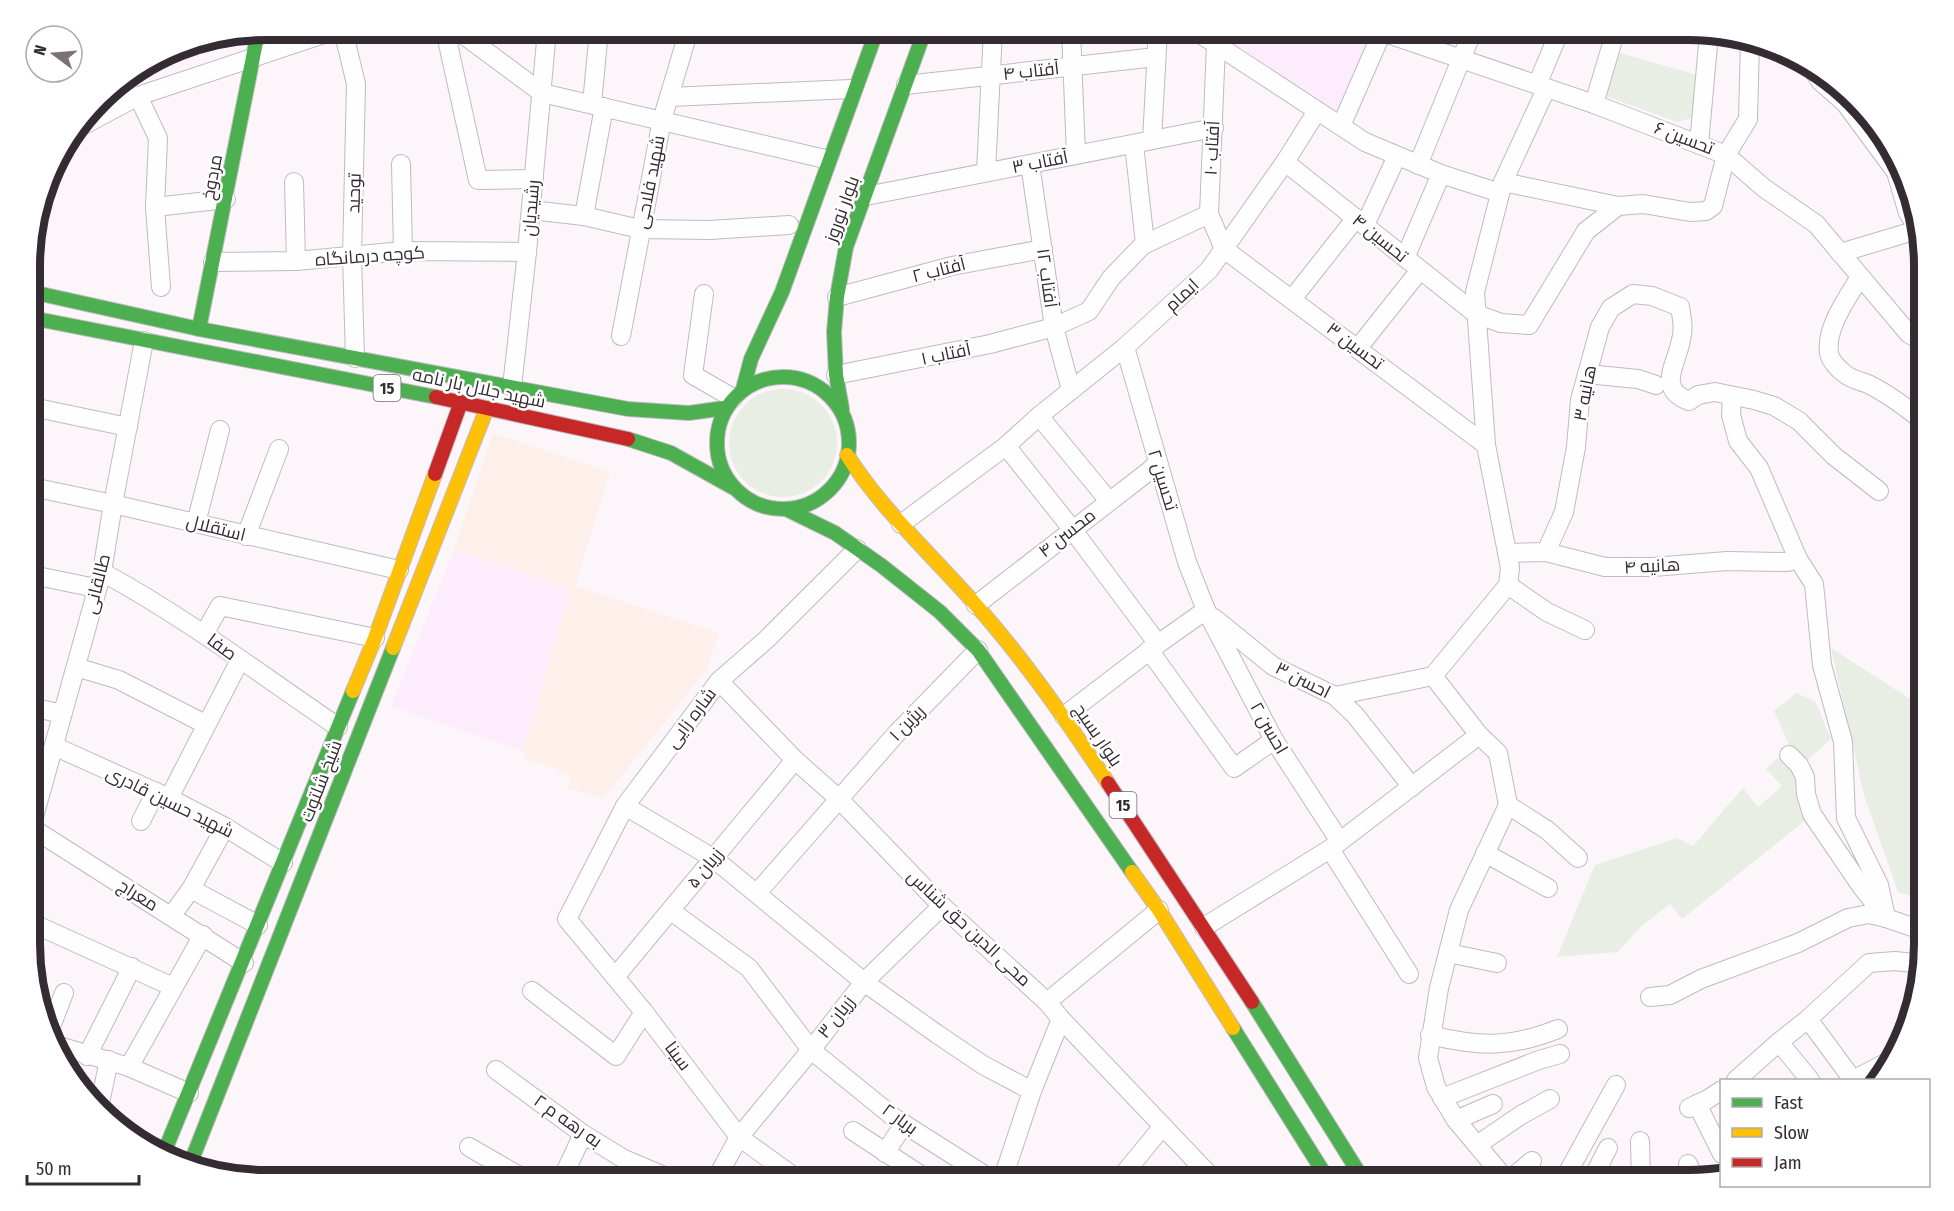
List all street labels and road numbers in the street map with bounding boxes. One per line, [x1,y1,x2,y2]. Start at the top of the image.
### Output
street label: آفتاب ۴ [1002,57,1061,85]
street label: تحسین ۶ [1651,117,1717,159]
street label: آفتاب ۱۰ [1200,120,1224,176]
street label: شهید فلاحی [630,133,670,231]
street label: آفتاب ۳ [1010,146,1070,178]
street label: مردوخ [197,152,228,202]
street label: توحید [342,172,366,213]
street label: بلوار نوروز [820,173,864,246]
street label: رشیدیان [518,179,544,237]
street label: تحسین ۴ [1348,209,1412,267]
street label: کوچه درمانگاه [314,241,426,272]
street label: آفتاب ۱۲ [1032,247,1062,309]
street label: آفتاب ۲ [910,253,968,287]
street label: ایمام [1160,274,1204,317]
street label: تحسین ۳ [1322,318,1388,375]
street label: آفتاب ۱ [919,338,973,370]
street label: شهید جلال بار نامه [411,363,547,413]
street label: هانیه ۳ [1569,363,1601,423]
road number: 15 [374,375,400,401]
street label: تحسین ۲ [1143,447,1183,513]
street label: محسن ۴ [1034,504,1100,562]
street label: استقلال [184,510,248,546]
street label: طالقانی [79,552,115,616]
street label: هانیه ۴ [1623,554,1681,578]
street label: صفا [203,629,241,665]
street label: احسن ۳ [1272,657,1334,703]
street label: شاره زایی [661,683,721,753]
street label: احسن ۲ [1245,698,1293,758]
street label: بلوار بسیج [1068,699,1127,771]
street label: ریژین ۱ [884,700,930,746]
street label: شیخ شلتوت [295,737,348,825]
street label: شهید حسین قادری [103,762,237,842]
road number: 15 [1110,792,1136,818]
street label: زریان ۵ [682,843,728,893]
street label: محی الدین حق شناس [902,865,1035,992]
street label: معراج [113,874,162,917]
street label: زریان ۳ [813,991,859,1043]
street label: سینا [660,1037,696,1075]
street label: به رهه م ۲ [529,1090,606,1153]
street label: بریار ۲ [878,1099,922,1139]

